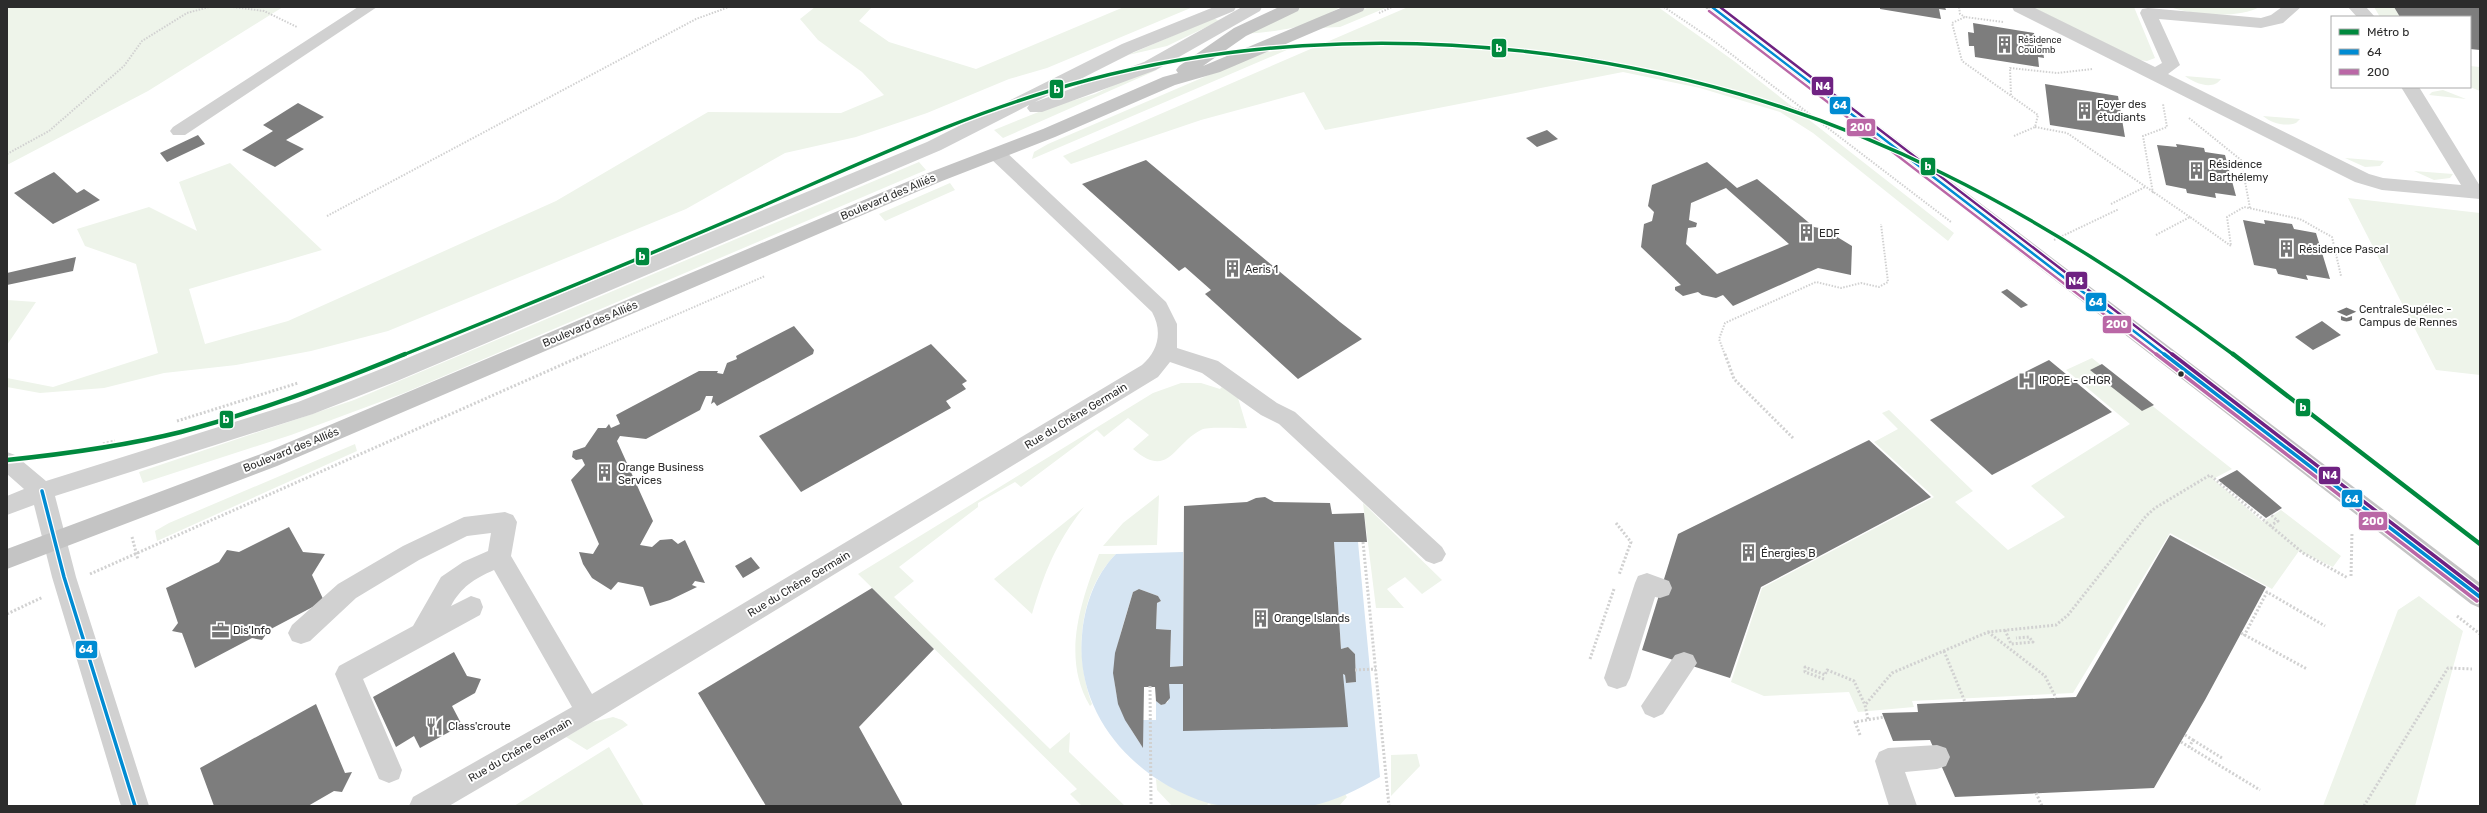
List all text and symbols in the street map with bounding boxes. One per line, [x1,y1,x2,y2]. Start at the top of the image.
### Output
legend [2331,16,2471,88]
text: Métro b [2367,25,2409,39]
building icon: Résidence Coulomb [1995,35,2015,55]
place label: Résidence Coulomb [2018,35,2062,55]
line badge: b [1491,38,1507,58]
text: b [1496,42,1503,55]
text: 64 [2367,45,2382,59]
text: 200 [2367,65,2389,79]
line badge: N4 [1811,76,1834,96]
line badge: b [1049,79,1064,99]
text: N4 [1815,80,1831,93]
text: b [1054,83,1061,96]
line badge: 64 [1829,96,1851,115]
place label: Foyer des étudiants [2097,98,2147,124]
text: 64 [1833,99,1848,112]
building icon: Foyer des étudiants [2074,100,2094,120]
line badge: 200 [1846,118,1876,137]
text: 200 [1850,121,1872,134]
line badge: b [1920,157,1936,176]
place label: Résidence Barthélemy [2209,158,2268,184]
text: b [1925,160,1932,173]
building icon: Résidence Barthélemy [2186,160,2206,180]
street label: Boulevard des Alliés [838,171,938,223]
building icon: EDF [1796,223,1816,243]
place label: EDF [1819,227,1840,240]
building icon: Résidence Pascal [2276,239,2296,259]
place label: Résidence Pascal [2299,243,2388,256]
line badge: b [635,247,650,266]
text: b [639,250,646,263]
building icon: Aeris 1 [1222,259,1242,279]
place label: Aeris 1 [1245,263,1278,276]
line badge: N4 [2065,271,2088,290]
text: N4 [2068,275,2084,288]
line badge: 64 [2085,292,2107,312]
text: 64 [2089,296,2104,309]
street label: Boulevard des Alliés [540,298,640,350]
place label: CentraleSupélec - Campus de Rennes [2359,303,2458,329]
school or university icon: CentraleSupélec - Campus de Rennes [2336,305,2356,325]
line badge: 200 [2102,315,2132,334]
text: 200 [2106,318,2128,331]
unlabelled marker [2176,369,2186,379]
hospital icon: IPOPE - CHGR [2016,370,2036,390]
place label: IPOPE - CHGR [2039,374,2111,387]
street label: Rue du Chêne Germain [1022,380,1130,452]
line badge: b [2295,398,2311,417]
text: b [2300,401,2307,414]
line badge: b [219,410,234,429]
text: b [223,413,230,426]
street label: Boulevard des Alliés [241,425,341,475]
place label: Orange Business Services [618,461,704,487]
building icon: Orange Business Services [595,463,615,483]
line badge: N4 [2318,466,2341,485]
text: N4 [2322,469,2338,482]
line badge: 64 [2341,489,2363,508]
text: 64 [2345,493,2360,506]
line badge: 200 [2358,511,2388,531]
text: 200 [2362,515,2384,528]
building icon: Énergies B [1738,543,1758,563]
place label: Énergies B [1761,547,1816,560]
street label: Rue du Chêne Germain [745,548,853,620]
building icon: Orange Islands [1251,608,1271,628]
place label: Orange Islands [1274,612,1350,625]
office icon: Dis'Info [210,620,230,640]
place label: Dis'Info [233,624,271,637]
line badge: 64 [75,640,98,659]
text: 64 [79,643,94,656]
street label: Rue du Chêne Germain [466,715,574,785]
restaurant icon: Class'croute [425,716,445,736]
place label: Class'croute [448,720,511,733]

